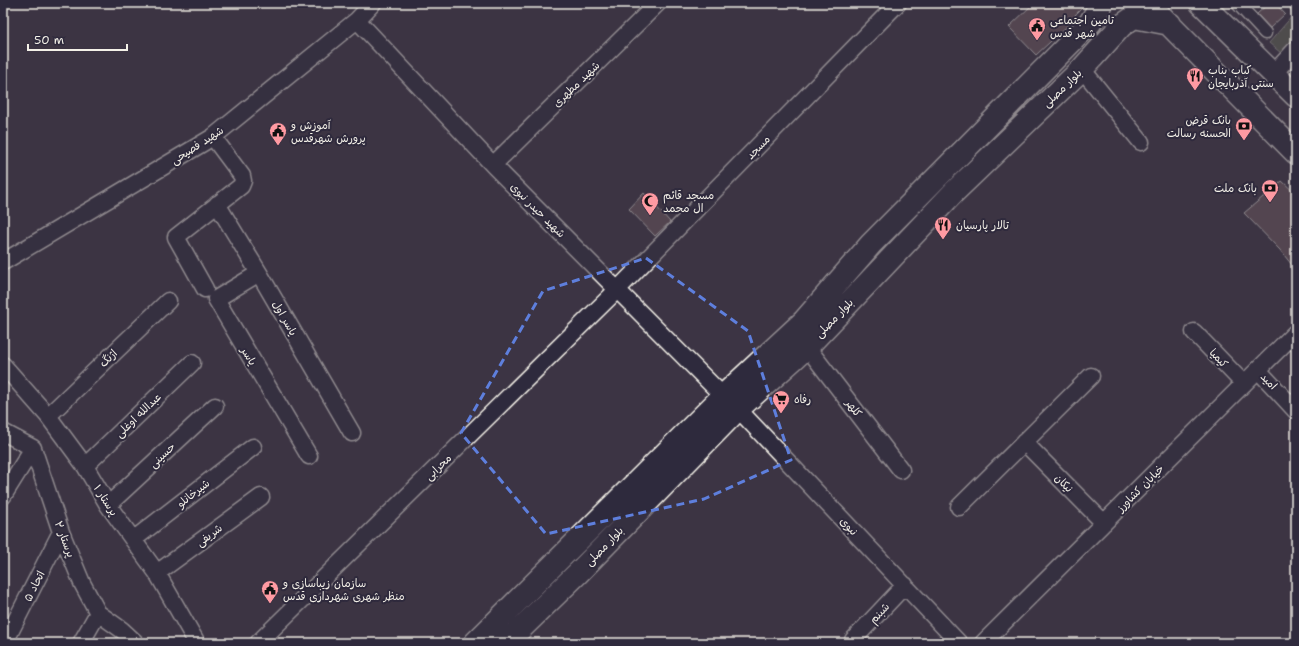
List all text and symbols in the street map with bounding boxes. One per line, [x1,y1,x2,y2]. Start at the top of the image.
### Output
place label: تامین اجتماعی شهر قدس [1050,13,1115,41]
public building icon: تامین اجتماعی شهر قدس [1027,16,1047,41]
scale bar [28,26,127,52]
text: 50 m [34,32,64,48]
street label: شهید مطهری [550,58,603,111]
place label: کباب بناب سنتی آذربایجان [1208,63,1274,91]
street label: بلوار مصلی [1039,66,1085,111]
restaurant icon: کباب بناب سنتی آذربایجان [1185,66,1205,91]
place label: بانک قرض الحسنه رسالت [1167,113,1231,141]
bank icon: بانک قرض الحسنه رسالت [1234,116,1254,141]
place label: آموزش و پرورش شهرقدس [290,118,366,146]
public building icon: آموزش و پرورش شهرقدس [268,121,288,146]
street label: شهید فصیحی [168,123,227,168]
street label: مسجد [743,132,774,163]
bank icon: بانک ملت [1260,178,1280,203]
street label: شهید حیدر نبوی [507,180,568,241]
place label: بانک ملت [1214,181,1257,196]
place label: مسجد قائم ال محمد [663,188,714,216]
mosque icon: مسجد قائم ال محمد [640,191,660,216]
restaurant icon: تالار پارسیان [933,215,953,240]
place label: تالار پارسیان [956,218,1010,233]
street label: بلوار مصلی [812,295,857,341]
street label: یاسر اول [269,298,301,339]
street label: یاسر [237,343,260,368]
street label: کیمیا [1206,345,1232,371]
street label: اژنگ [96,346,121,371]
street label: امید [1257,370,1280,393]
supermarket icon: رفاه [771,389,791,414]
street label: عبدالله اوغلی [112,390,165,441]
place label: رفاه [794,392,811,407]
street label: کلهر [841,396,865,420]
street label: حسینی [146,439,179,471]
street label: محرابی [422,451,455,484]
street label: خیابان کشاورز [1113,461,1167,516]
street label: نیکان [1051,471,1076,496]
street label: شیرخانلو [173,476,213,512]
street label: پرستار ۱ [90,482,121,519]
street label: نبوی [836,514,861,539]
street label: پرستار ۲ [51,519,78,560]
street label: شریفی [193,521,226,550]
street label: بلوار مصلی [582,523,627,569]
street label: اتحاد ۵ [20,568,49,604]
place label: سازمان زیباسازی و منظر شهری شهرداری قدس [282,576,405,604]
public building icon: سازمان زیباسازی و منظر شهری شهرداری قدس [260,579,280,604]
street label: شبنم [866,600,894,628]

